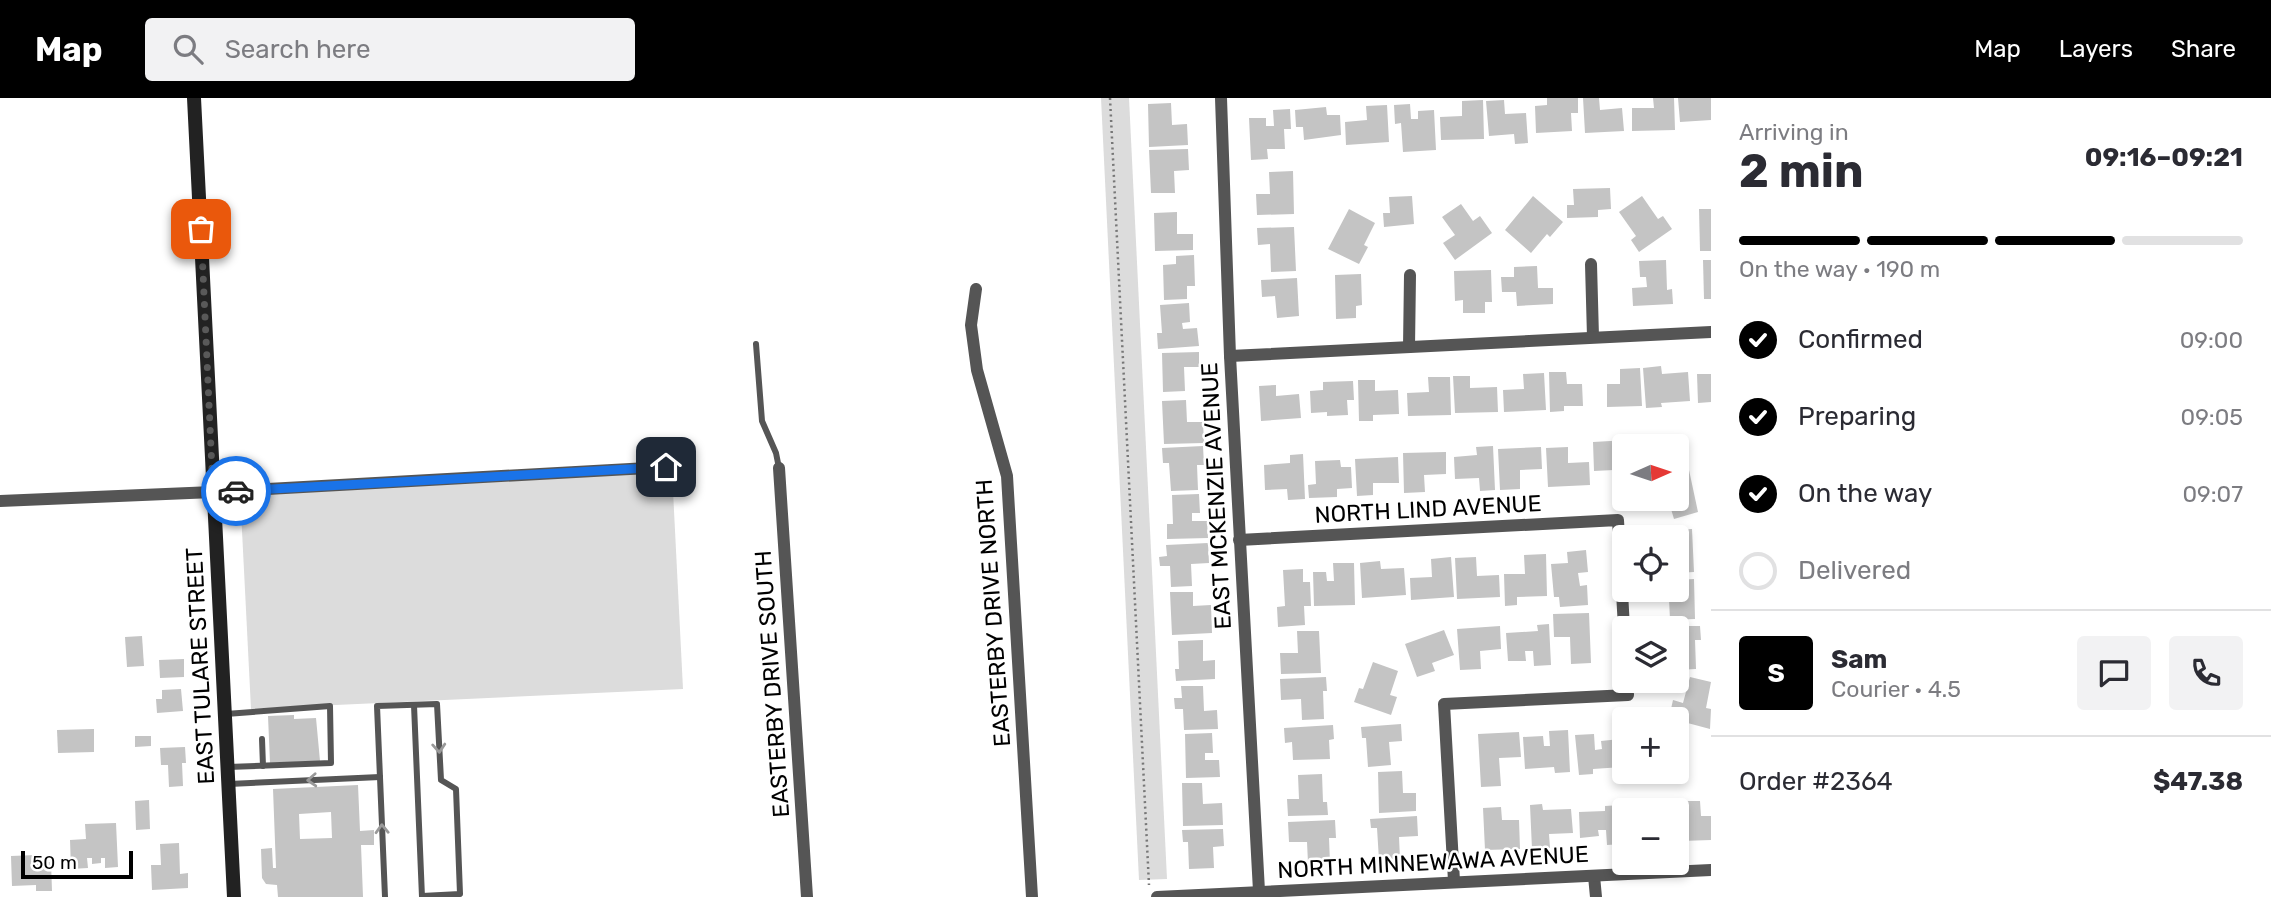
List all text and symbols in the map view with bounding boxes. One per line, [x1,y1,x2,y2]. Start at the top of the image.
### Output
search box [145,18,635,81]
text: Map [35,30,103,69]
icon: search [169,30,207,68]
text: Search here [225,34,370,65]
text: Map [1974,35,2021,63]
text: Layers [2059,35,2133,63]
text: Share [2171,35,2236,63]
text: Arriving in [1739,118,1849,146]
text: 09:16–09:21 [2085,142,2243,173]
text: 2 min [1739,144,1864,199]
pin [171,199,231,259]
icon: bag [182,210,220,248]
text: On the way · 190 m [1739,255,1940,283]
icon: check [1739,321,1777,359]
text: Confirmed [1798,324,1923,355]
text: 09:00 [2180,326,2243,354]
street label: EAST MCKENZIE AVENUE [1195,362,1237,630]
icon: check [1739,398,1777,436]
text: Preparing [1798,401,1916,432]
text: 09:05 [2181,403,2243,431]
north arrow [1612,434,1689,511]
map controls [1612,434,1689,875]
pin [636,437,696,497]
icon: home [647,448,685,486]
courier [201,456,271,526]
icon: car [217,472,255,510]
icon: check [1739,475,1777,513]
street label: EASTERBY DRIVE NORTH [970,478,1016,748]
text: On the way [1798,478,1932,509]
text: 09:07 [2182,480,2243,508]
street label: NORTH LIND AVENUE [1314,489,1542,529]
button: locate [1612,525,1689,602]
street label: EAST TULARE STREET [180,547,220,785]
street label: EASTERBY DRIVE SOUTH [749,549,795,819]
text: Delivered [1798,555,1911,586]
button: layers [1612,616,1689,693]
button: chat [2077,636,2151,710]
button: phone [2169,636,2243,710]
text: Sam [1831,644,1887,675]
text: S [1767,658,1785,689]
text: Courier · 4.5 [1831,675,1961,703]
button: + [1612,707,1689,784]
one-way arrow [432,743,447,754]
text: Order #2364 [1739,766,1893,797]
text: $47.38 [2153,766,2243,797]
one-way arrow [306,772,317,787]
button: − [1612,798,1689,875]
one-way arrow [375,823,390,834]
street label: NORTH MINNEWAWA AVENUE [1277,840,1589,884]
scale bar [21,848,133,880]
text: 50 m [32,851,77,874]

